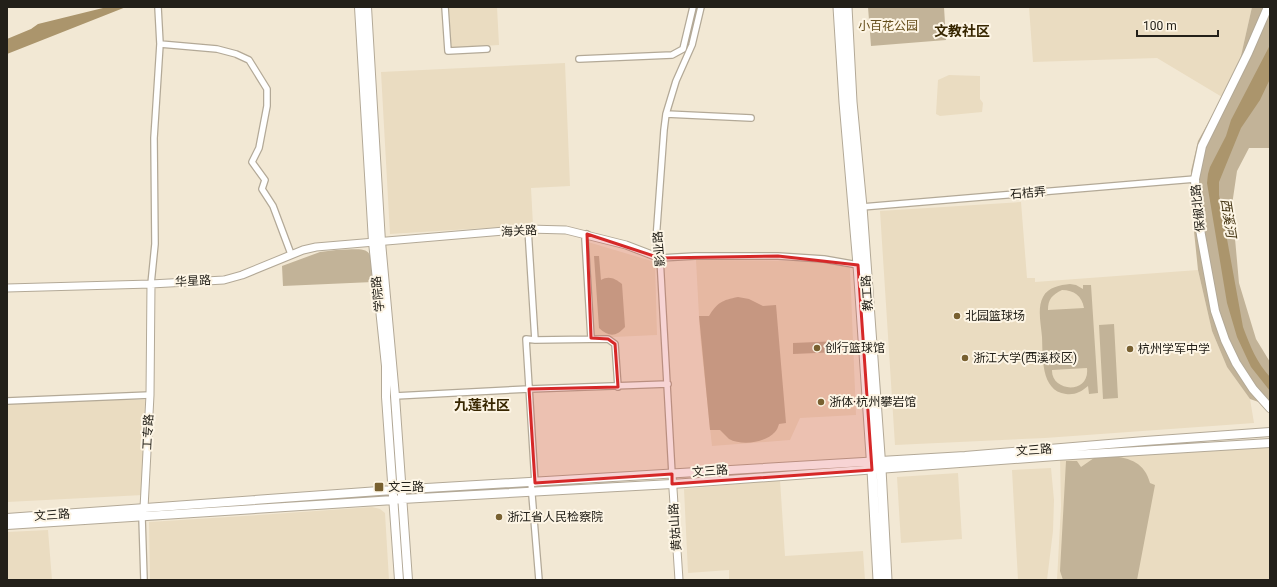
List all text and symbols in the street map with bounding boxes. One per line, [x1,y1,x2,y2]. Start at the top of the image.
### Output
scale bar [1137,12,1218,38]
park label: 小百花公园 [858,19,918,33]
text: 100 m [1143,19,1177,33]
district label: 文教社区 [934,23,990,39]
street label: 保俶北路 [1189,183,1207,233]
street label: 石桔弄 [1009,184,1047,202]
water label: 西溪河 [1218,198,1239,241]
street label: 海关路 [501,223,537,239]
street label: 影业路 [650,230,668,268]
street label: 华星路 [175,273,211,289]
street label: 学院路 [369,275,387,313]
street label: 教工路 [859,275,875,311]
place label: 北园篮球场 [965,309,1025,323]
marker: 北园篮球场 [952,311,962,321]
place label: 创行篮球馆 [825,341,885,355]
place label: 杭州学军中学 [1138,342,1210,356]
marker: 创行篮球馆 [812,343,822,353]
marker: 杭州学军中学 [1125,344,1135,354]
place label: 浙江大学(西溪校区) [973,351,1077,365]
marker: 浙江大学(西溪校区) [960,353,970,363]
place label: 浙体·杭州攀岩馆 [829,395,916,409]
district label: 九莲社区 [454,397,510,413]
marker: 浙体·杭州攀岩馆 [816,397,826,407]
street label: 工专路 [140,414,156,450]
street label: 文三路 [1016,442,1052,458]
street label: 文三路 [692,463,728,479]
place label: 文三路 [388,480,424,494]
marker: 文三路 [373,481,385,493]
street label: 黄姑山路 [666,503,684,551]
street label: 文三路 [34,507,70,523]
place label: 浙江省人民检察院 [507,510,603,524]
marker: 浙江省人民检察院 [494,512,504,522]

